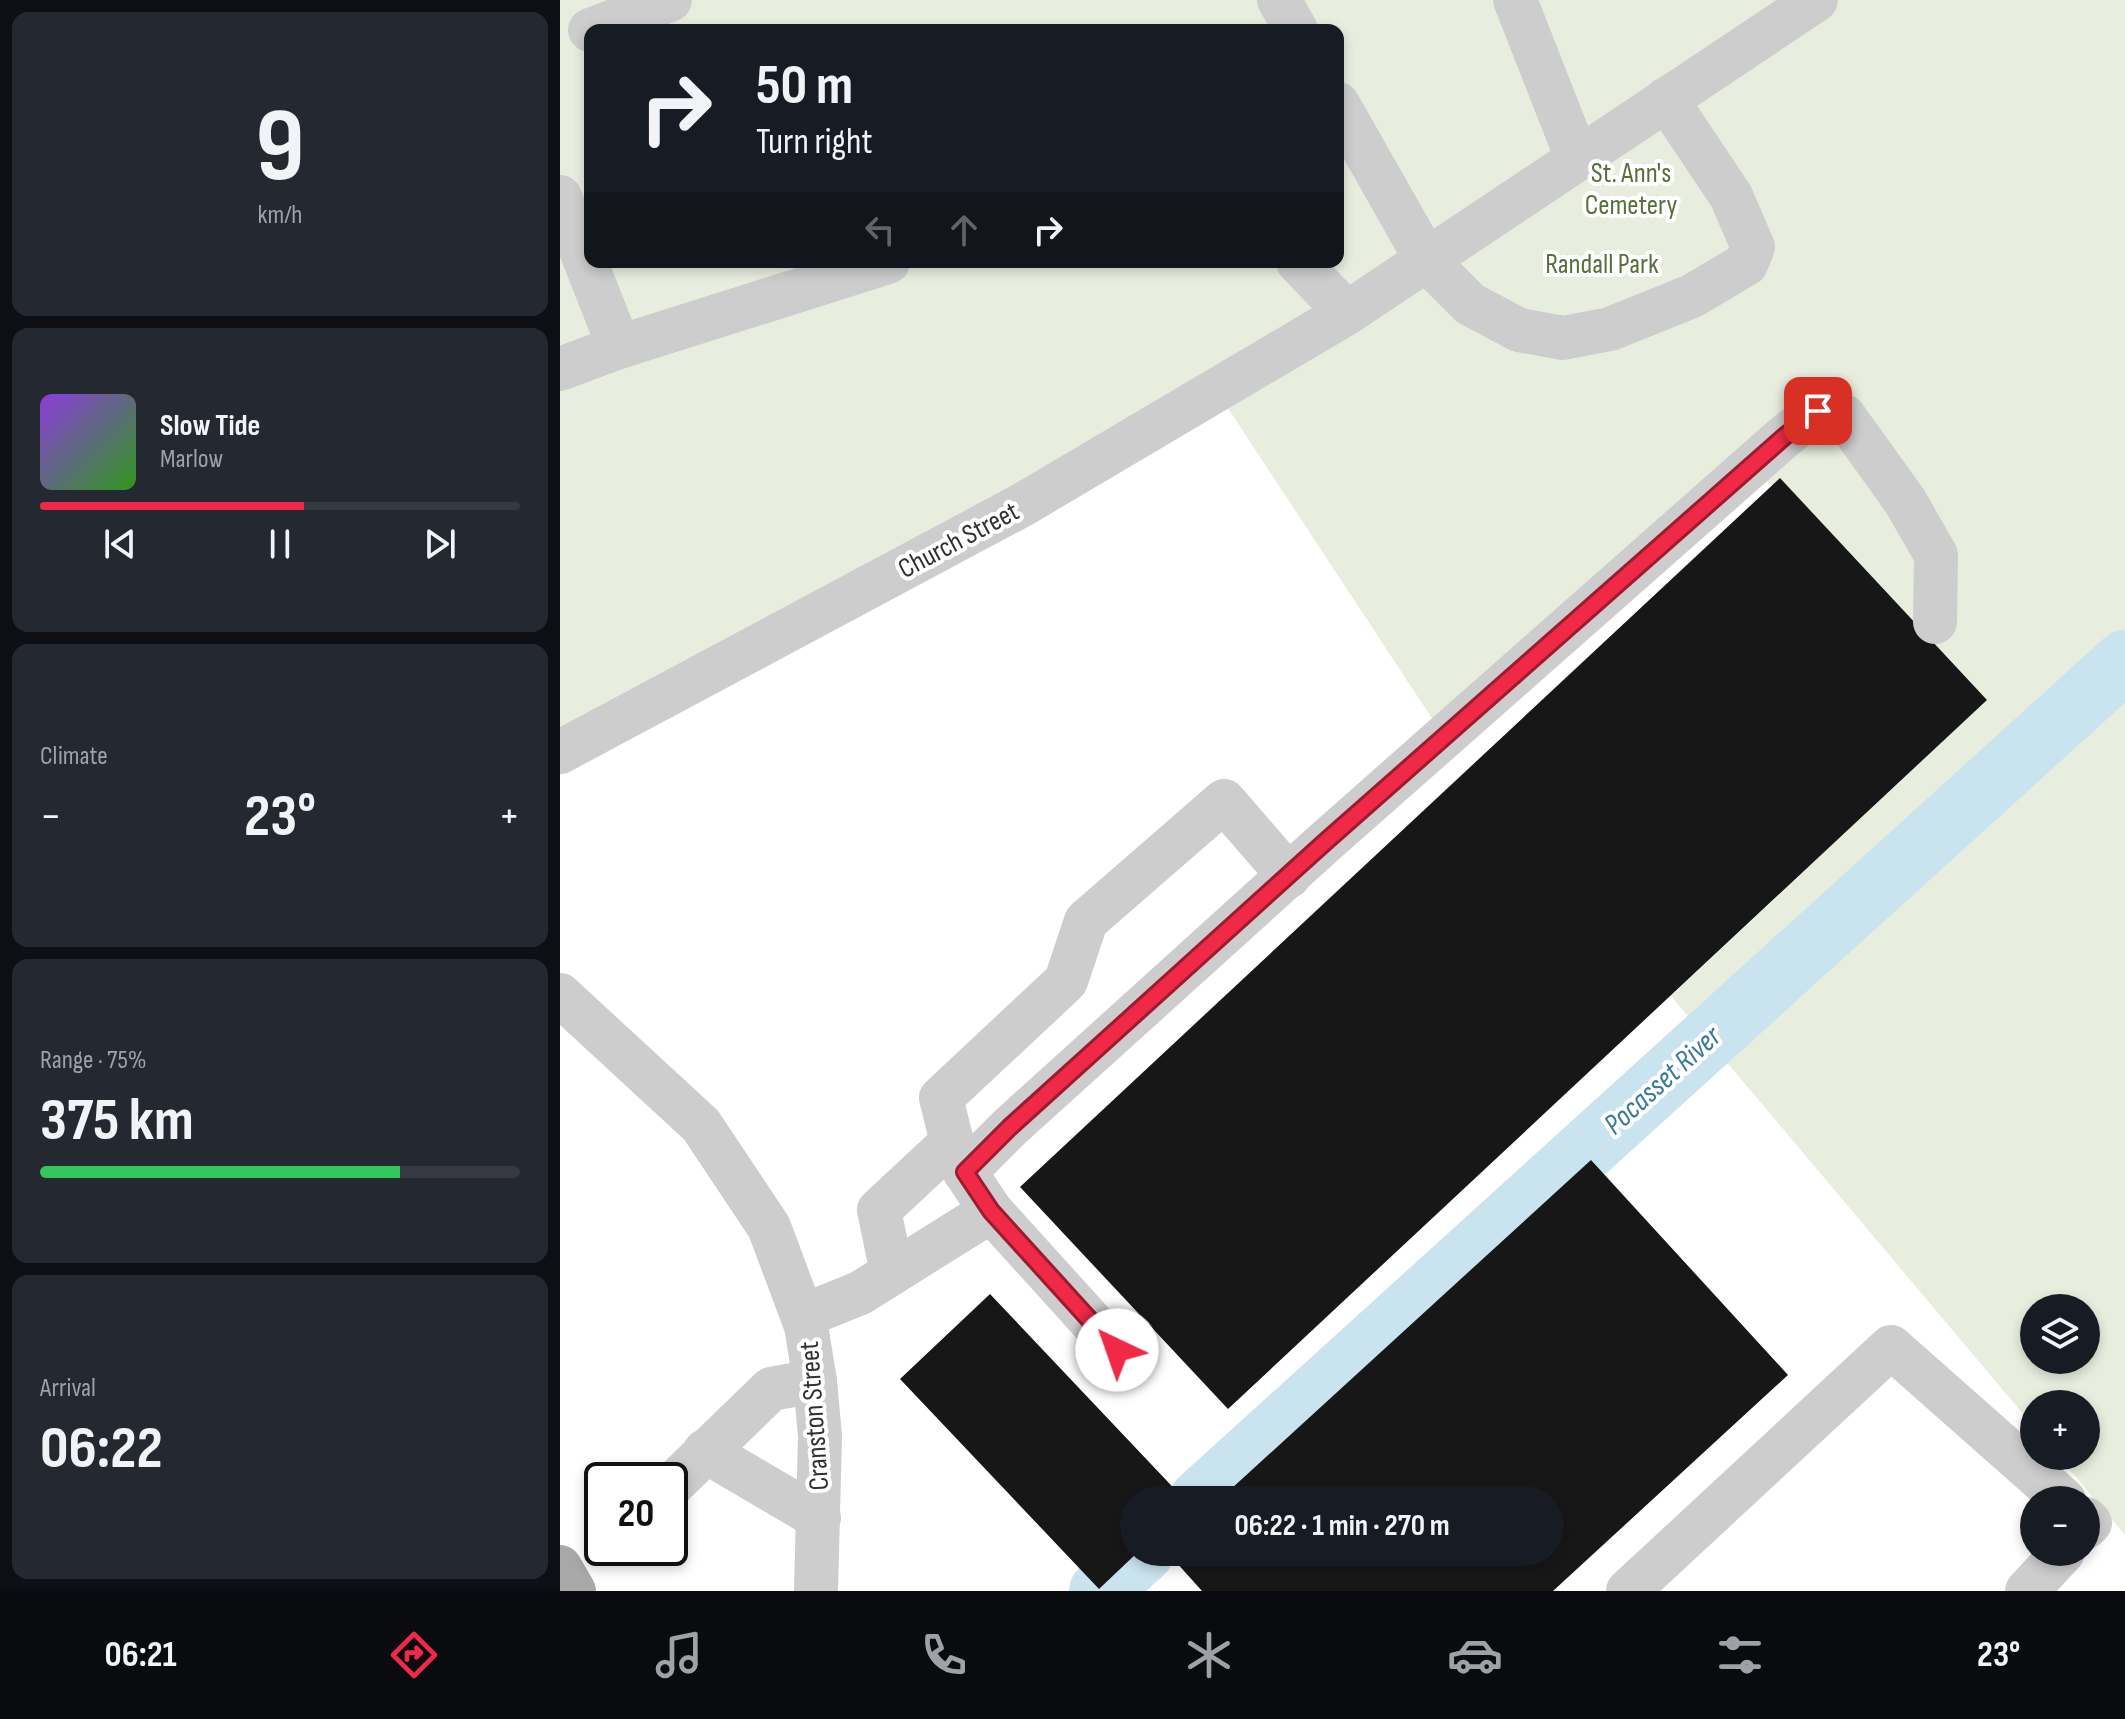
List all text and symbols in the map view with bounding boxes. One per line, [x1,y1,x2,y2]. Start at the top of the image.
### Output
text: 50 m [756,53,853,120]
icon: right [624,56,728,160]
text: 9 [255,85,305,210]
text: Turn right [756,121,873,164]
park label: St. Ann's Cemetery [1585,157,1677,222]
text: km/h [258,200,302,231]
icon: left [858,208,902,252]
icon: ahead [942,208,986,252]
icon: right [1026,208,1070,252]
park label: Randall Park [1545,248,1659,281]
pin [1784,377,1852,445]
icon: arrive [1796,389,1840,433]
text: Slow Tide [160,408,260,444]
text: Marlow [160,444,223,475]
street label: Church Street [893,495,1025,586]
icon: previous [98,522,142,566]
icon: pause [258,522,302,566]
icon: next [418,522,462,566]
text: Climate [40,741,108,772]
text: 23° [244,781,316,853]
text: − [40,790,62,843]
text: + [498,790,520,843]
water label: Pocasset River [1597,1018,1730,1143]
text: Range · 75% [40,1045,147,1076]
text: 375 km [40,1085,194,1157]
map controls [2020,1294,2100,1566]
button: layers [2020,1294,2100,1374]
position arrow [1075,1308,1159,1392]
street label: Cranston Street [793,1340,836,1492]
text: Arrival [40,1373,96,1404]
button: + [2020,1390,2100,1470]
text: 06:22 [40,1413,163,1485]
speed limit sign: 20 [584,1462,688,1566]
button: − [2020,1486,2100,1566]
text: 06:22 · 1 min · 270 m [1234,1508,1450,1544]
icon: directions [386,1627,442,1683]
icon: music [651,1627,707,1683]
icon: phone [916,1627,972,1683]
icon: climate [1181,1627,1237,1683]
icon: car [1447,1627,1503,1683]
icon: filters [1712,1627,1768,1683]
text: 06:21 [105,1634,177,1677]
text: 23° [1977,1634,2020,1677]

